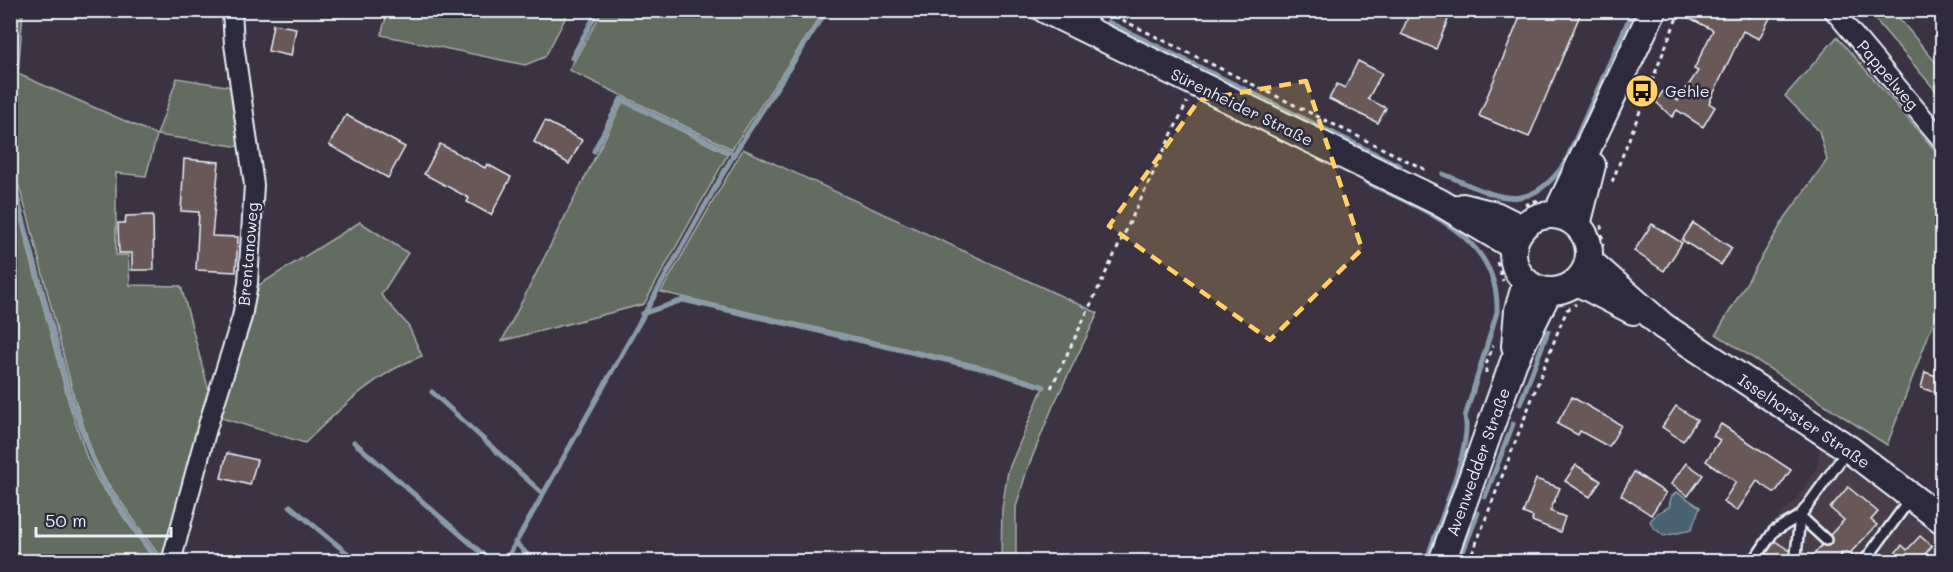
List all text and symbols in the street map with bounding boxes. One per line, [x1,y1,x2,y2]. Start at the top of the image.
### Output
street label: Pappelweg [1853,35,1924,114]
street label: Sürenheider Straße [1168,63,1317,150]
bus stop icon: Gehle [1624,73,1660,109]
place label: Gehle [1665,80,1710,101]
street label: Brentanoweg [233,201,262,307]
street label: Isselhorster Straße [1734,369,1874,473]
street label: Avenwedder Straße [1441,385,1514,539]
scale bar [36,500,171,538]
text: 50 m [45,508,87,532]

